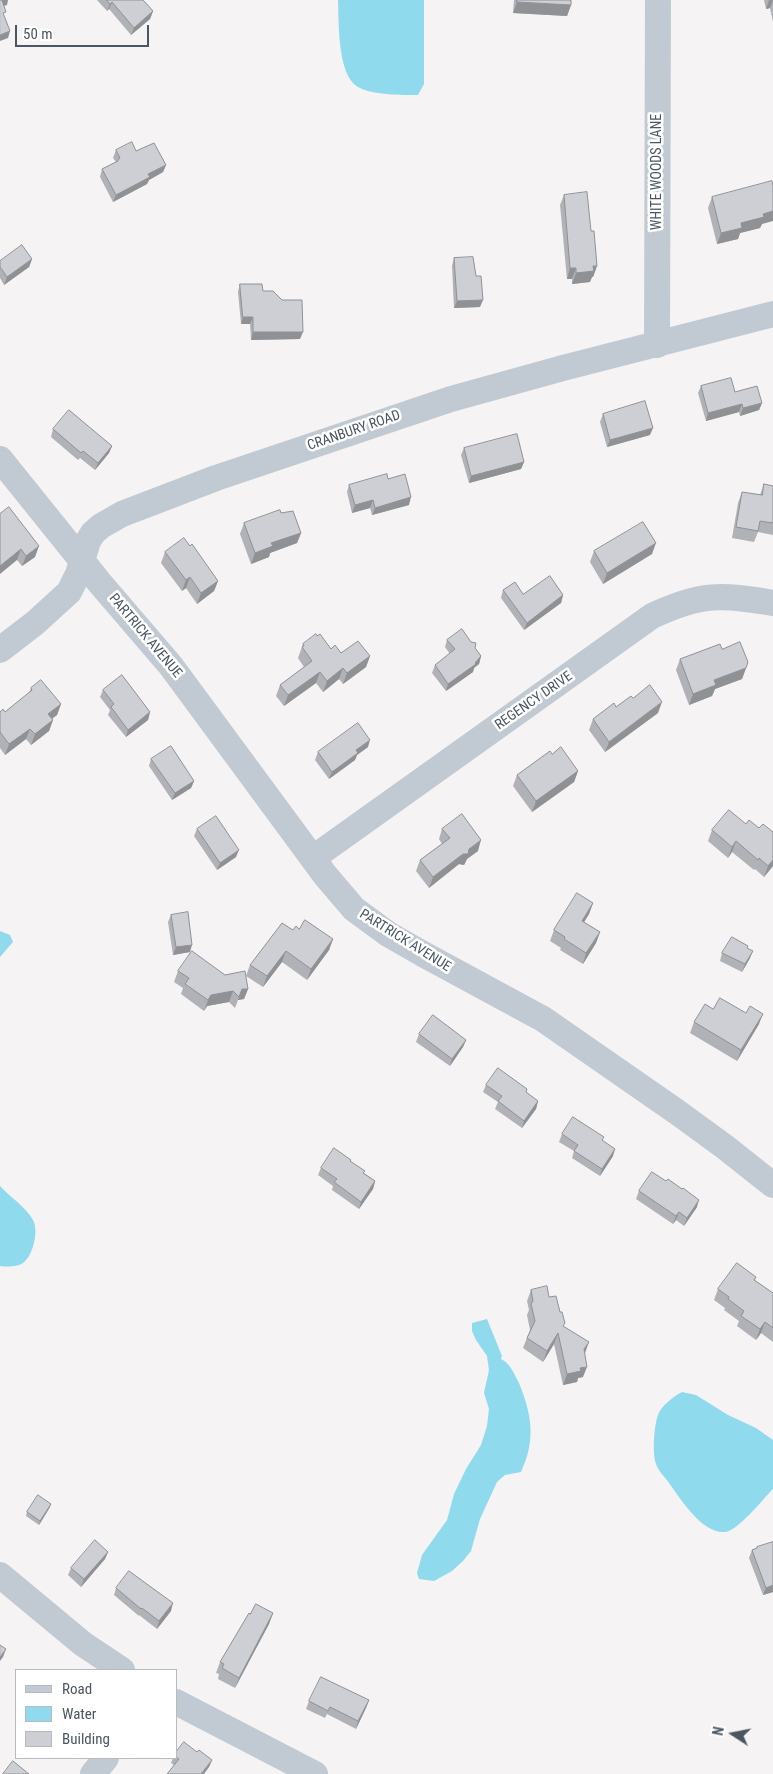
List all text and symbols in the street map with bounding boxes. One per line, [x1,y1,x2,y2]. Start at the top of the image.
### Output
scale bar [18,15,151,47]
text: 50 m [23,25,53,43]
street label: WHITE WOODS LANE [649,114,665,230]
street label: CRANBURY ROAD [305,407,403,455]
street label: PARTRICK AVENUE [105,591,185,681]
street label: REGENCY DRIVE [492,668,576,734]
street label: PARTRICK AVENUE [356,906,454,976]
legend [15,1669,178,1759]
text: Road [62,1680,92,1698]
text: Water [62,1705,96,1723]
north arrow [708,1709,758,1759]
text: N [710,1725,727,1737]
text: Building [62,1730,110,1748]

